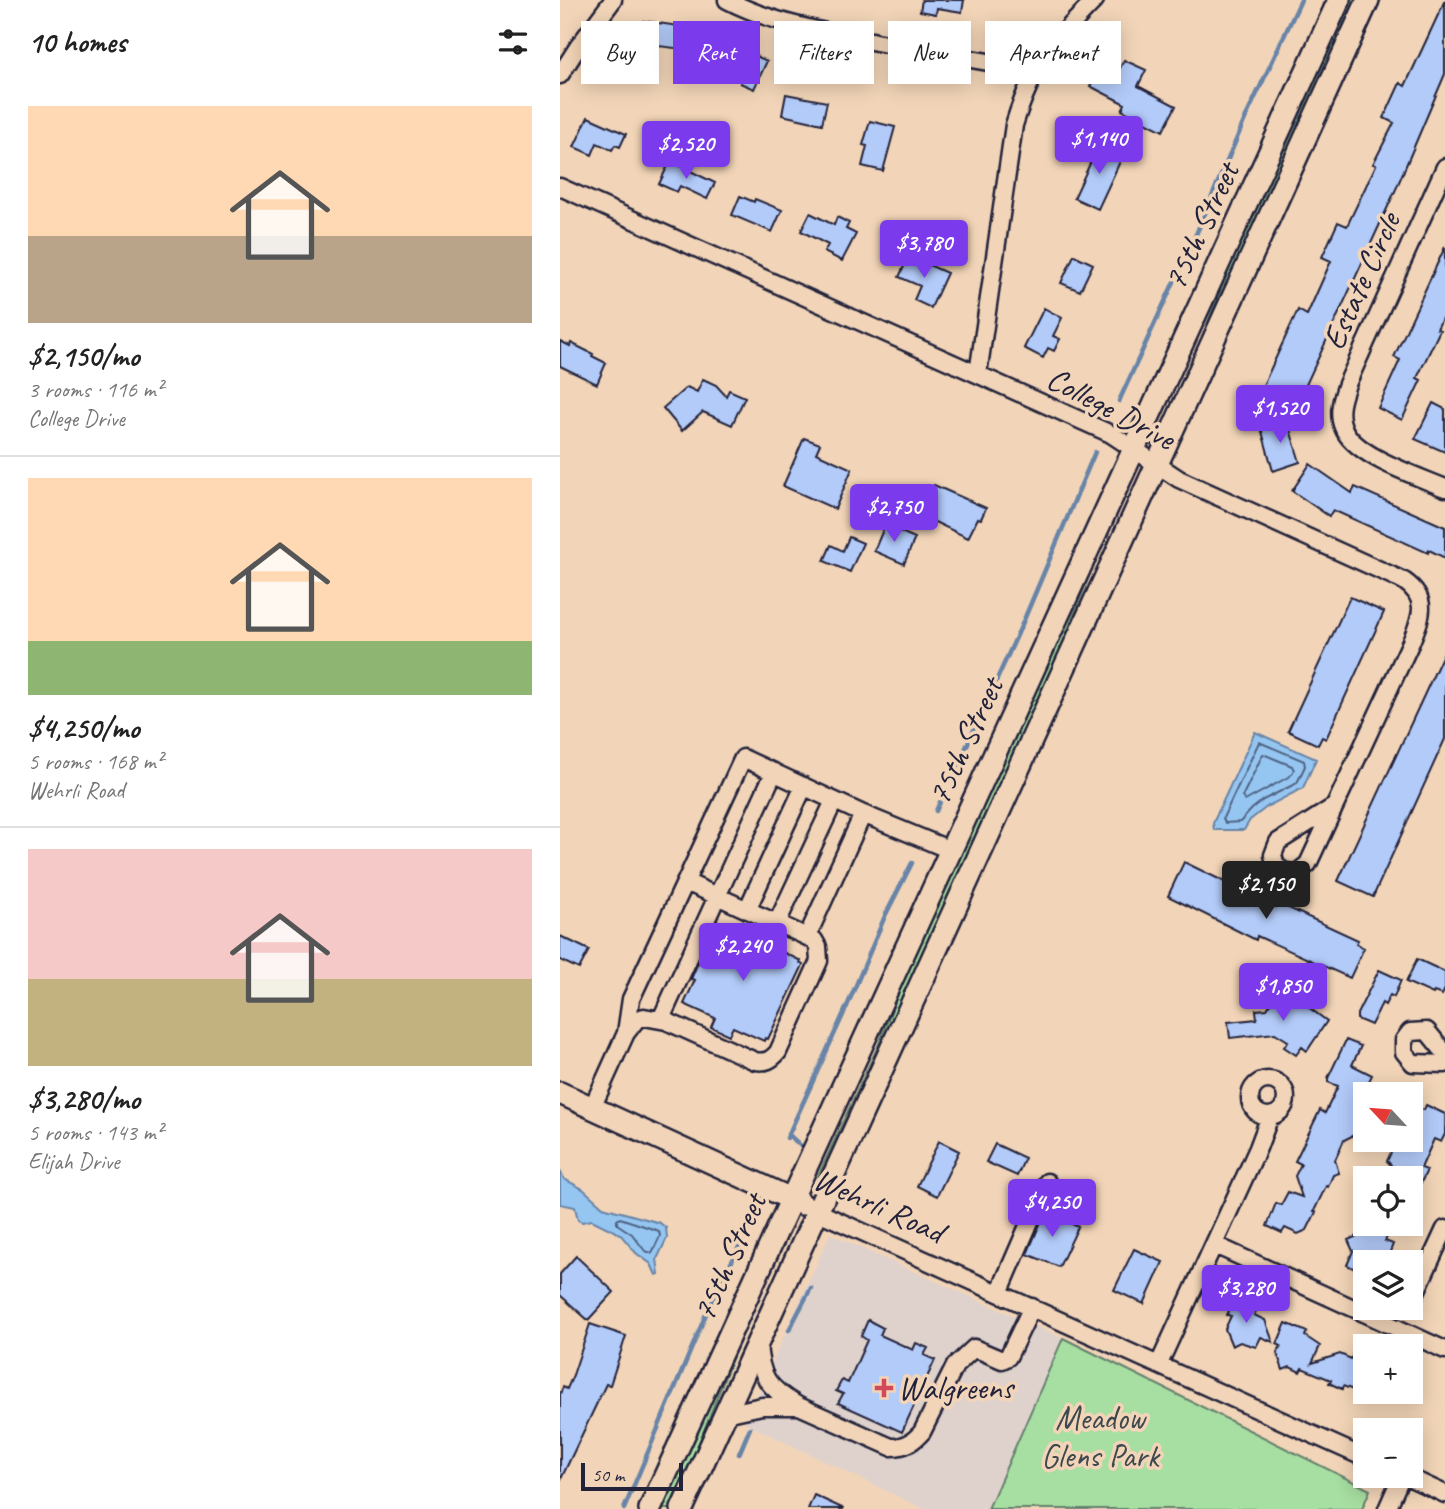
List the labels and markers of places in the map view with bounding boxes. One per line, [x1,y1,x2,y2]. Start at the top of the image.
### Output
pin: $1,140 [1042,116,1156,176]
pin: $2,520 [629,122,743,181]
pin: $3,780 [867,220,981,280]
pin: $1,520 [1223,386,1337,445]
pin: $2,750 [837,484,951,544]
pin: $2,150 [1209,862,1323,921]
pin: $2,240 [686,923,800,983]
pin: $1,850 [1226,964,1340,1023]
pin: $4,250 [995,1180,1109,1239]
pin: $3,280 [1189,1266,1303,1325]
place label: Walgreens [898,1367,1016,1409]
marker: Walgreens [876,1380,892,1396]

